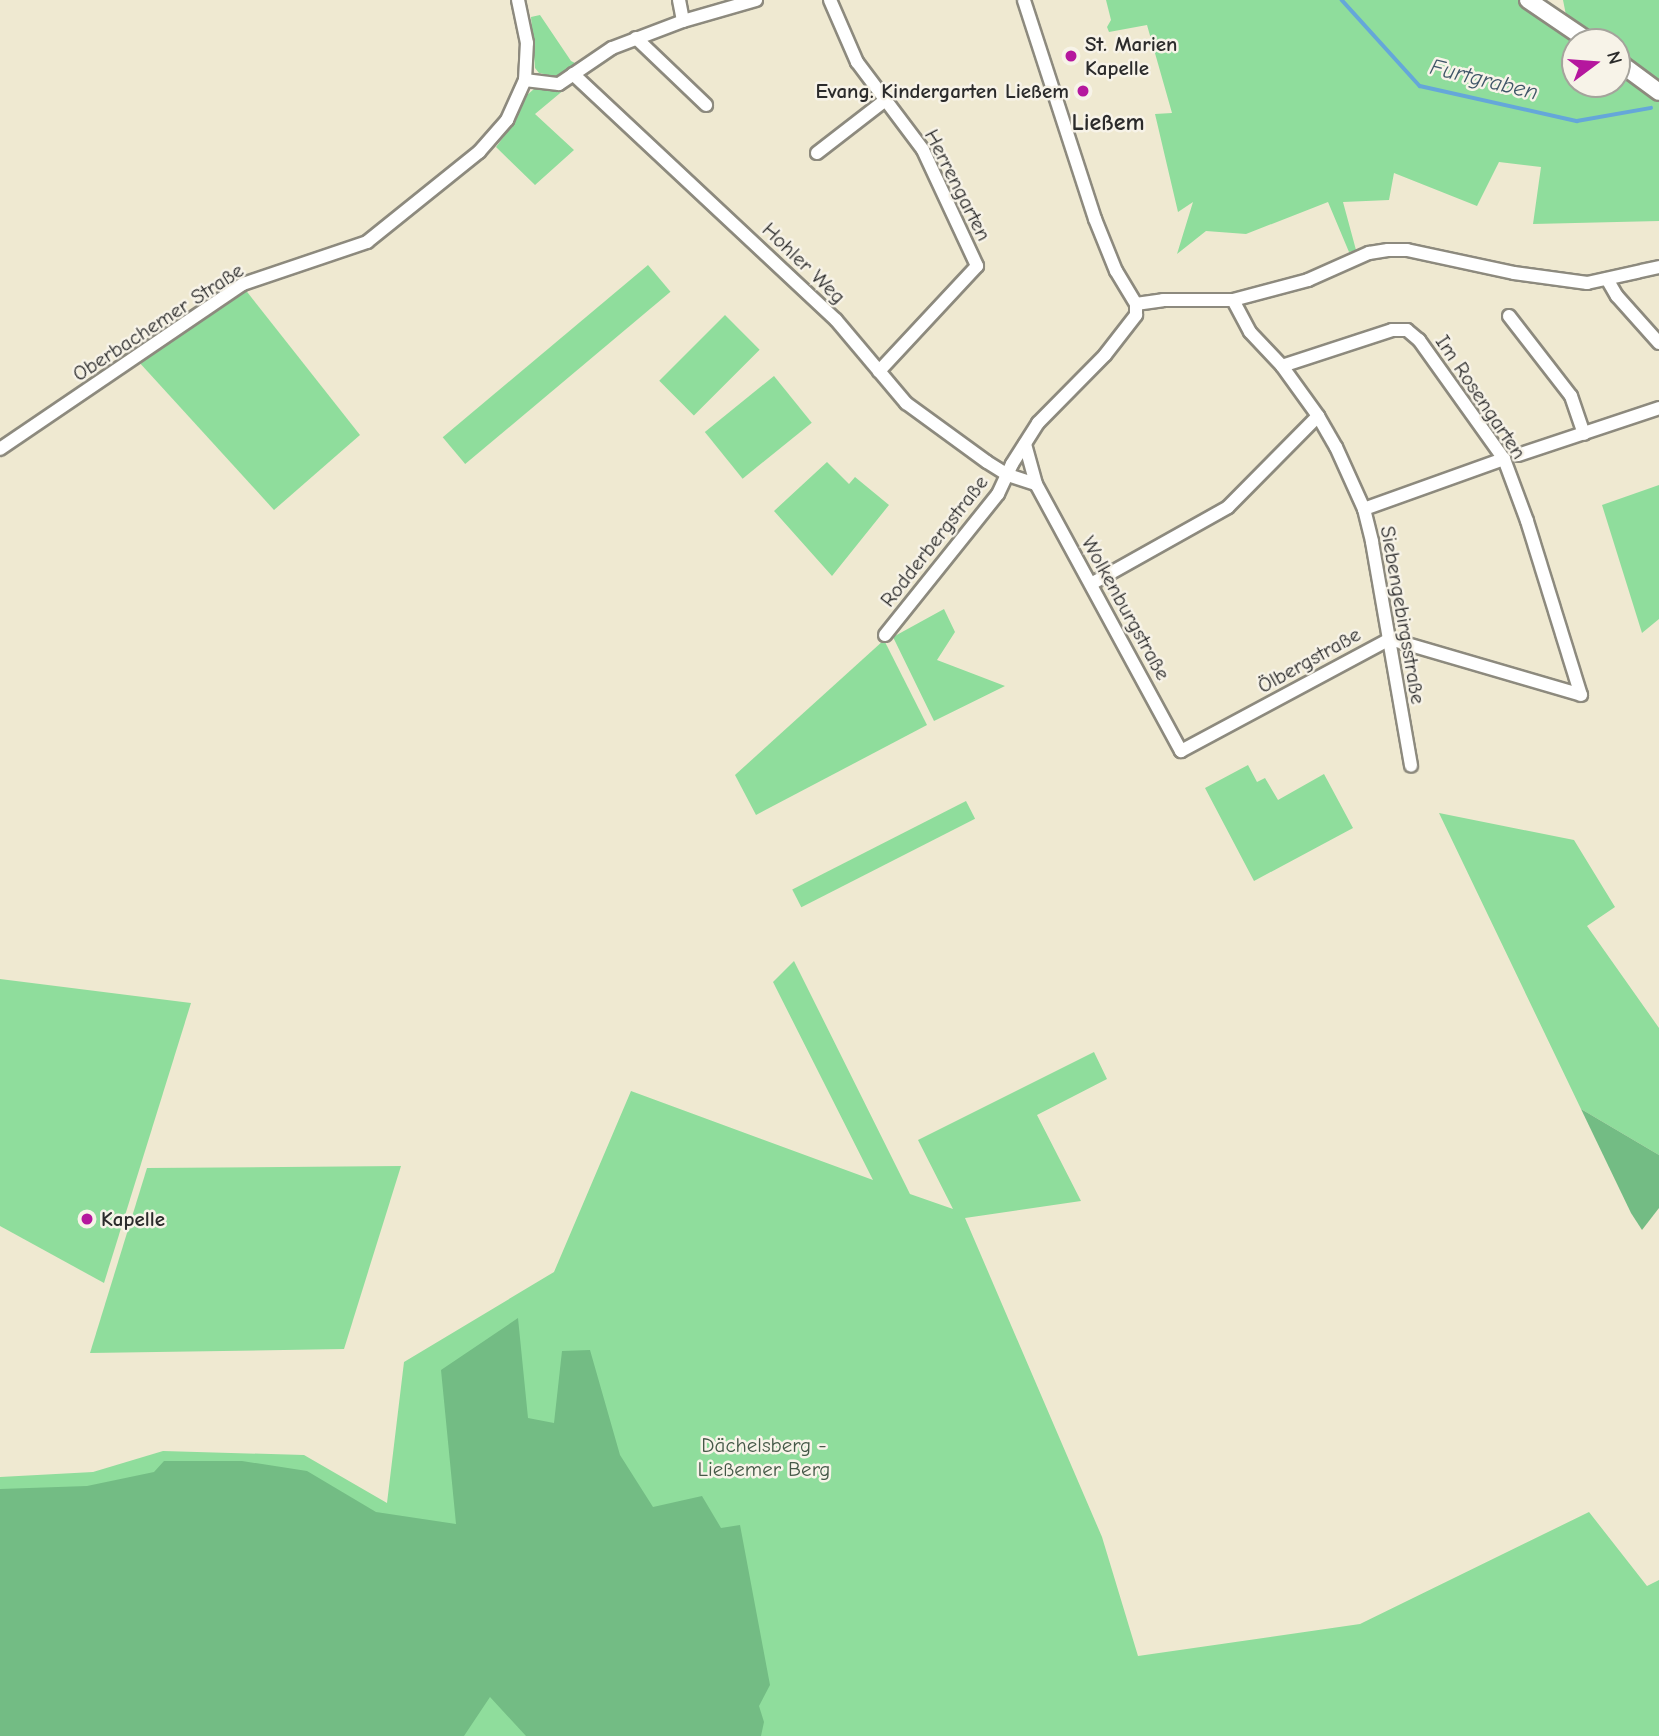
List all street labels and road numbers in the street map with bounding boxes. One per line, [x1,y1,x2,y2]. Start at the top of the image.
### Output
street label: Herrengarten [919,125,997,245]
street label: Hohler Weg [757,217,851,309]
street label: Oberbachemer Straße [68,257,248,387]
street label: Im Rosengarten [1430,330,1532,464]
street label: Rodderbergstraße [875,470,993,612]
street label: Siebengebirgsstraße [1375,524,1431,706]
street label: Wolkenburgstraße [1076,532,1176,684]
street label: Ölbergstraße [1253,621,1365,699]

